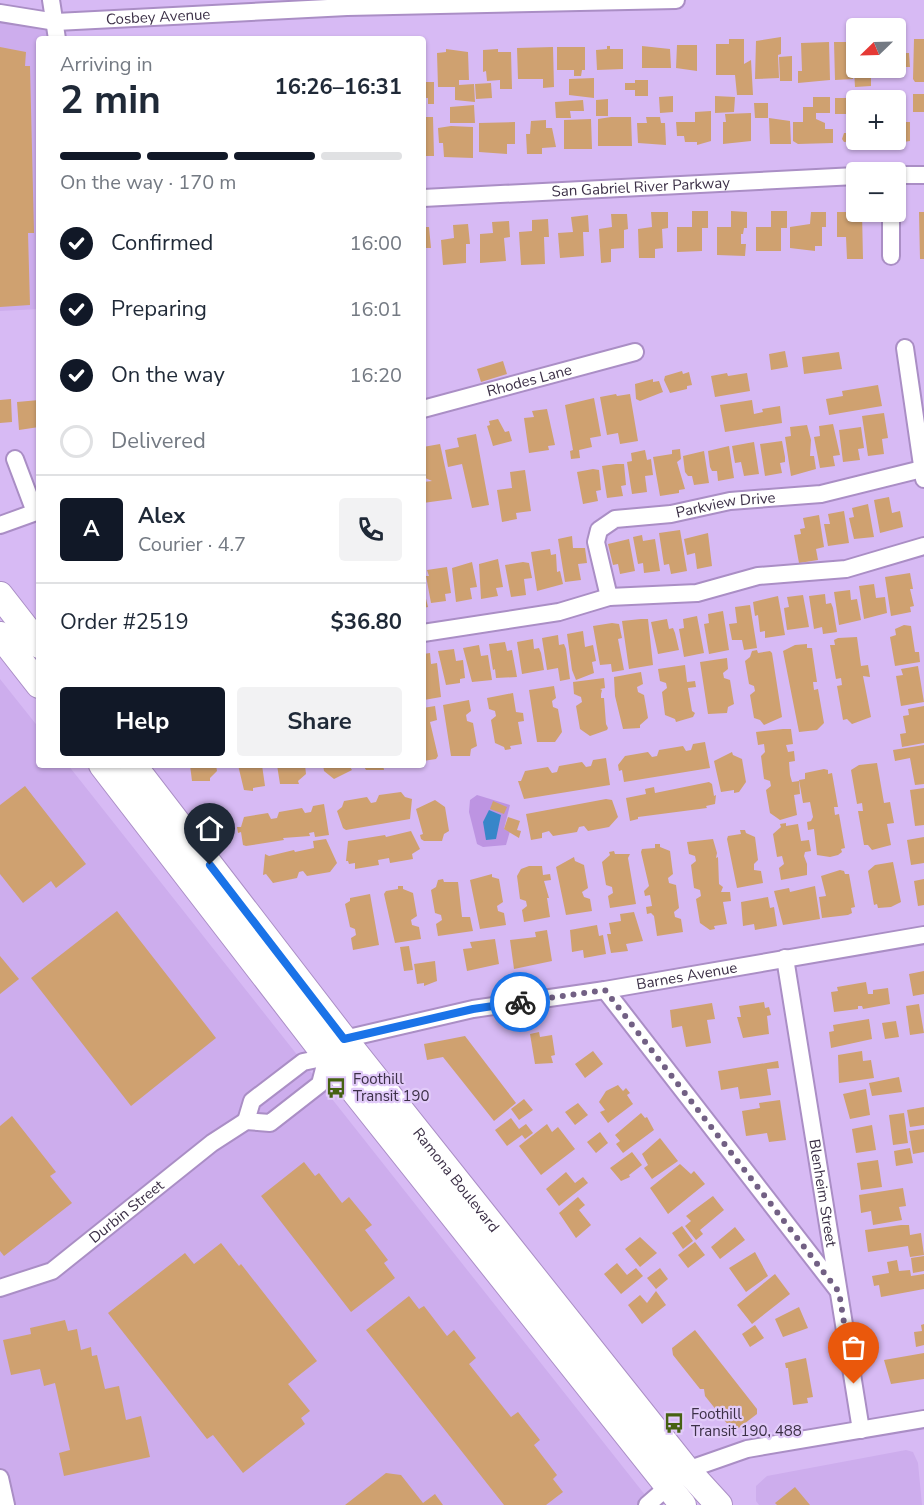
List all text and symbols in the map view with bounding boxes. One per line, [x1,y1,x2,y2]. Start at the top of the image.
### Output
street label: Cosbey Avenue [105,4,211,29]
north arrow [846,18,906,78]
map controls [846,18,906,222]
text: Arriving in [60,51,153,78]
text: 16:26–16:31 [274,72,402,102]
text: 2 min [60,74,161,127]
button: + [846,90,906,150]
button: − [846,162,906,222]
text: On the way · 170 m [60,169,236,196]
street label: San Gabriel River Parkway [551,172,731,201]
icon: check [60,227,93,260]
text: Confirmed [111,228,213,258]
text: 16:00 [349,230,402,257]
icon: check [60,293,93,326]
text: Preparing [111,294,207,324]
text: 16:01 [349,296,402,323]
icon: check [60,359,93,392]
street label: Rhodes Lane [484,359,574,401]
text: On the way [111,360,225,390]
text: 16:20 [349,362,402,389]
text: Delivered [111,426,206,456]
street label: Parkview Drive [674,488,776,523]
button: phone [339,498,402,561]
text: Alex [138,501,185,531]
text: A [83,514,100,544]
text: Courier · 4.7 [138,531,246,558]
text: Order #2519 [60,607,189,637]
text: $36.80 [331,607,402,637]
button: Help [60,687,225,756]
button: Share [237,687,402,756]
pin [184,803,235,865]
icon: home [193,812,226,845]
street label: Barnes Avenue [635,957,739,994]
courier [490,972,550,1032]
icon: bike [504,986,537,1019]
place label: Foothill Transit 190 [353,1069,429,1106]
bus stop icon: Foothill Transit 190 [324,1076,348,1100]
street label: Ramona Boulevard [408,1124,504,1236]
street label: Blenheim Street [804,1138,841,1249]
street label: Durbin Street [85,1175,169,1248]
pin [828,1322,879,1384]
icon: bag [837,1331,870,1364]
place label: Foothill Transit 190, 488 [691,1404,802,1441]
bus stop icon: Foothill Transit 190, 488 [662,1411,686,1435]

